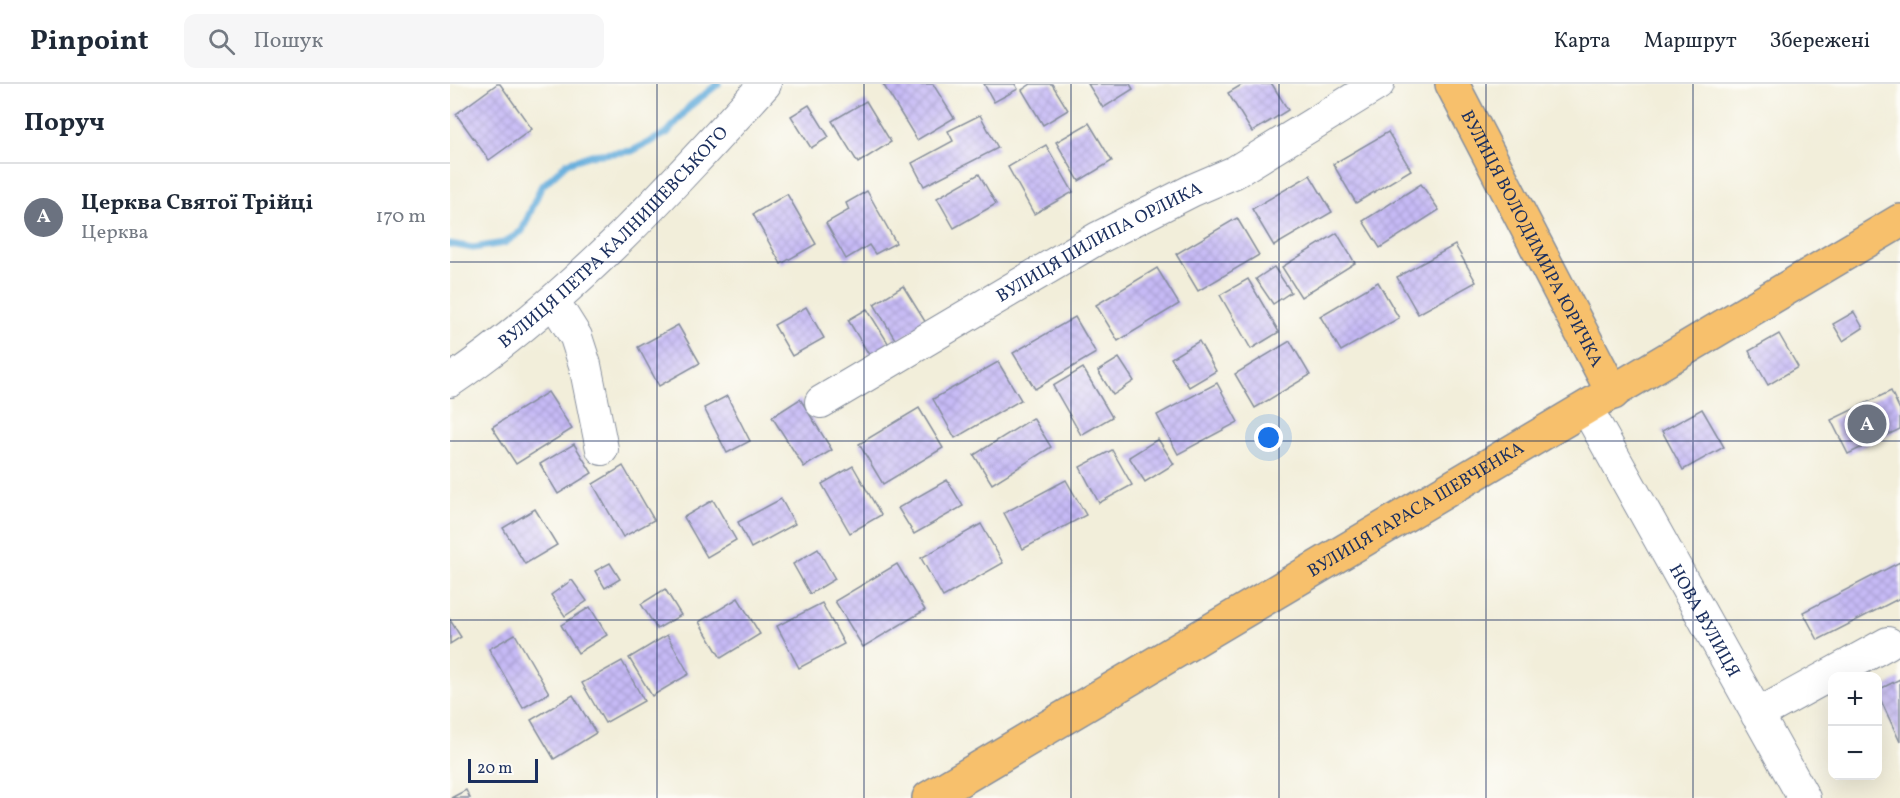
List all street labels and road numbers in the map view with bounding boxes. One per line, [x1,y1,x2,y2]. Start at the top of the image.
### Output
street label: ВУЛИЦЯ ВОЛОДИМИРА ЮРИЧКА [1454,106,1609,372]
street label: ВУЛИЦЯ ПЕТРА КАЛНИШЕВСЬКОГО [494,121,735,355]
street label: ВУЛИЦЯ ПИЛИПА ОРЛИКА [992,176,1207,309]
street label: ВУЛИЦЯ ТАРАСА ШЕВЧЕНКА [1303,436,1530,584]
street label: НОВА ВУЛИЦЯ [1662,560,1745,682]

